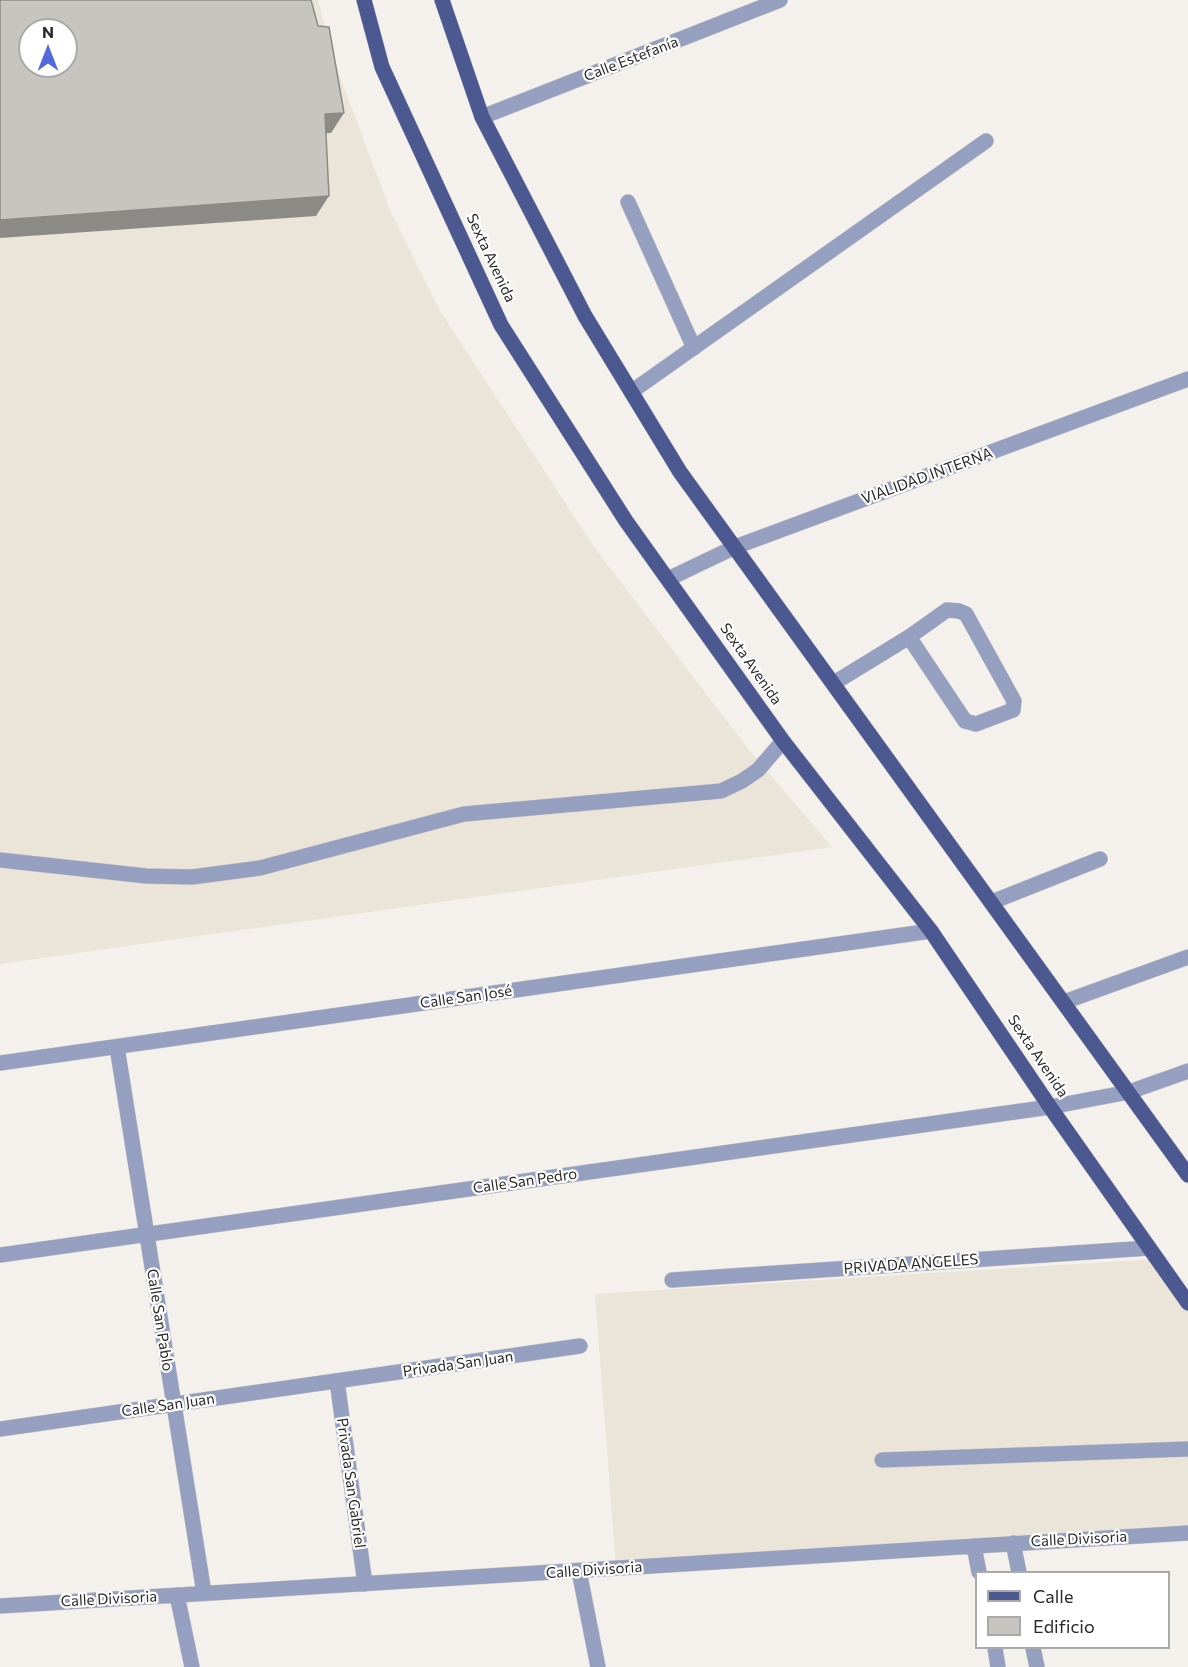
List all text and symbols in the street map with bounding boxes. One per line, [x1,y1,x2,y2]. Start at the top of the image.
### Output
north arrow [18,18,78,78]
text: N [42,22,54,41]
street label: Calle Estefanía [581,33,681,85]
street label: Sexta Avenida [463,211,519,305]
street label: VIALIDAD INTERNA [859,444,995,508]
street label: Sexta Avenida [716,620,786,708]
street label: Calle San José [419,982,513,1012]
street label: Sexta Avenida [1004,1011,1072,1101]
street label: Calle San Pedro [472,1165,578,1197]
street label: PRIVADA ANGELES [843,1250,979,1278]
street label: Calle San Pablo [143,1267,177,1373]
street label: Privada San Juan [402,1347,514,1381]
street label: Calle San Juan [120,1390,216,1420]
street label: Privada San Gabriel [333,1417,369,1549]
street label: Calle Divisoria [1030,1527,1128,1551]
street label: Calle Divisoria [545,1558,643,1582]
legend [975,1571,1170,1649]
text: Calle [1033,1585,1073,1607]
street label: Calle Divisoria [60,1587,158,1611]
text: Edificio [1033,1615,1095,1637]

